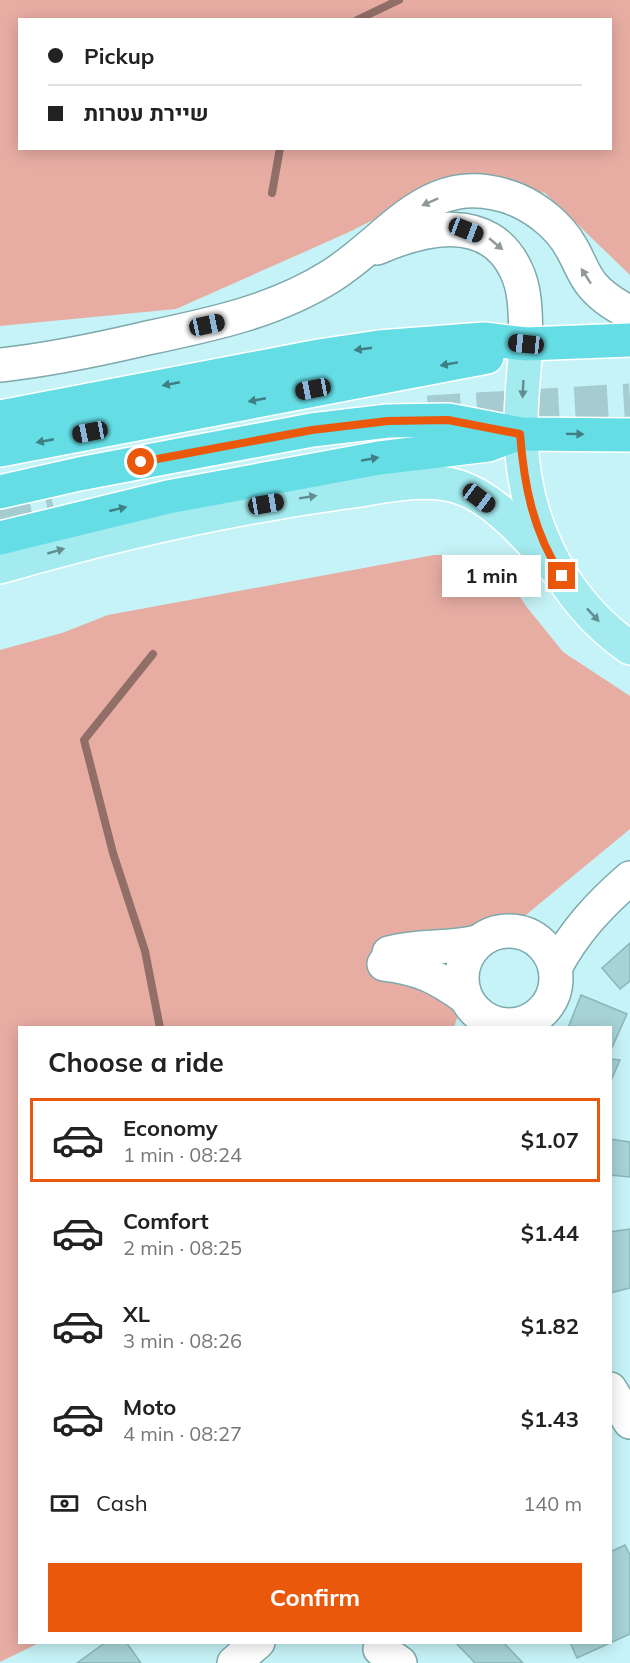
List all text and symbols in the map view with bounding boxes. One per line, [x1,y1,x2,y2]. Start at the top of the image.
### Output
text: Pickup [84,42,154,70]
text: שיירת עטרות [84,99,209,127]
one-way arrow [420,197,438,207]
car [446,215,486,245]
one-way arrow [488,238,504,251]
one-way arrow [581,268,592,284]
car [188,312,226,338]
car [507,333,545,355]
one-way arrow [353,345,372,354]
one-way arrow [439,360,458,369]
car [294,377,332,401]
one-way arrow [519,379,528,398]
one-way arrow [162,380,181,389]
one-way arrow [248,396,267,405]
car [71,420,109,444]
one-way arrow [566,430,585,439]
one-way arrow [36,437,55,446]
route start [127,448,154,475]
one-way arrow [361,454,380,463]
car [459,480,499,516]
car [247,492,285,516]
one-way arrow [299,492,318,501]
one-way arrow [109,504,127,514]
one-way arrow [47,546,65,555]
callout: 1 min [442,555,541,597]
route end [548,562,575,589]
text: 1 min [465,563,518,588]
one-way arrow [585,607,599,621]
text: Choose a ride [48,1045,224,1079]
icon: car [51,1113,105,1167]
text: Economy [123,1114,218,1142]
text: $1.07 [521,1126,579,1154]
text: 1 min · 08:24 [123,1142,242,1167]
icon: car [51,1206,105,1260]
text: Comfort [123,1207,209,1235]
text: $1.44 [521,1219,579,1247]
text: 2 min · 08:25 [123,1235,242,1260]
icon: car [51,1299,105,1353]
text: XL [123,1300,150,1328]
text: $1.82 [521,1312,579,1340]
text: 3 min · 08:26 [123,1328,242,1353]
icon: car [51,1392,105,1446]
text: Moto [123,1393,176,1421]
text: $1.43 [521,1405,579,1433]
text: 4 min · 08:27 [123,1421,242,1446]
icon: cash [48,1487,81,1520]
text: Cash [96,1489,148,1517]
text: 140 m [523,1491,582,1516]
button: Confirm [48,1563,582,1632]

